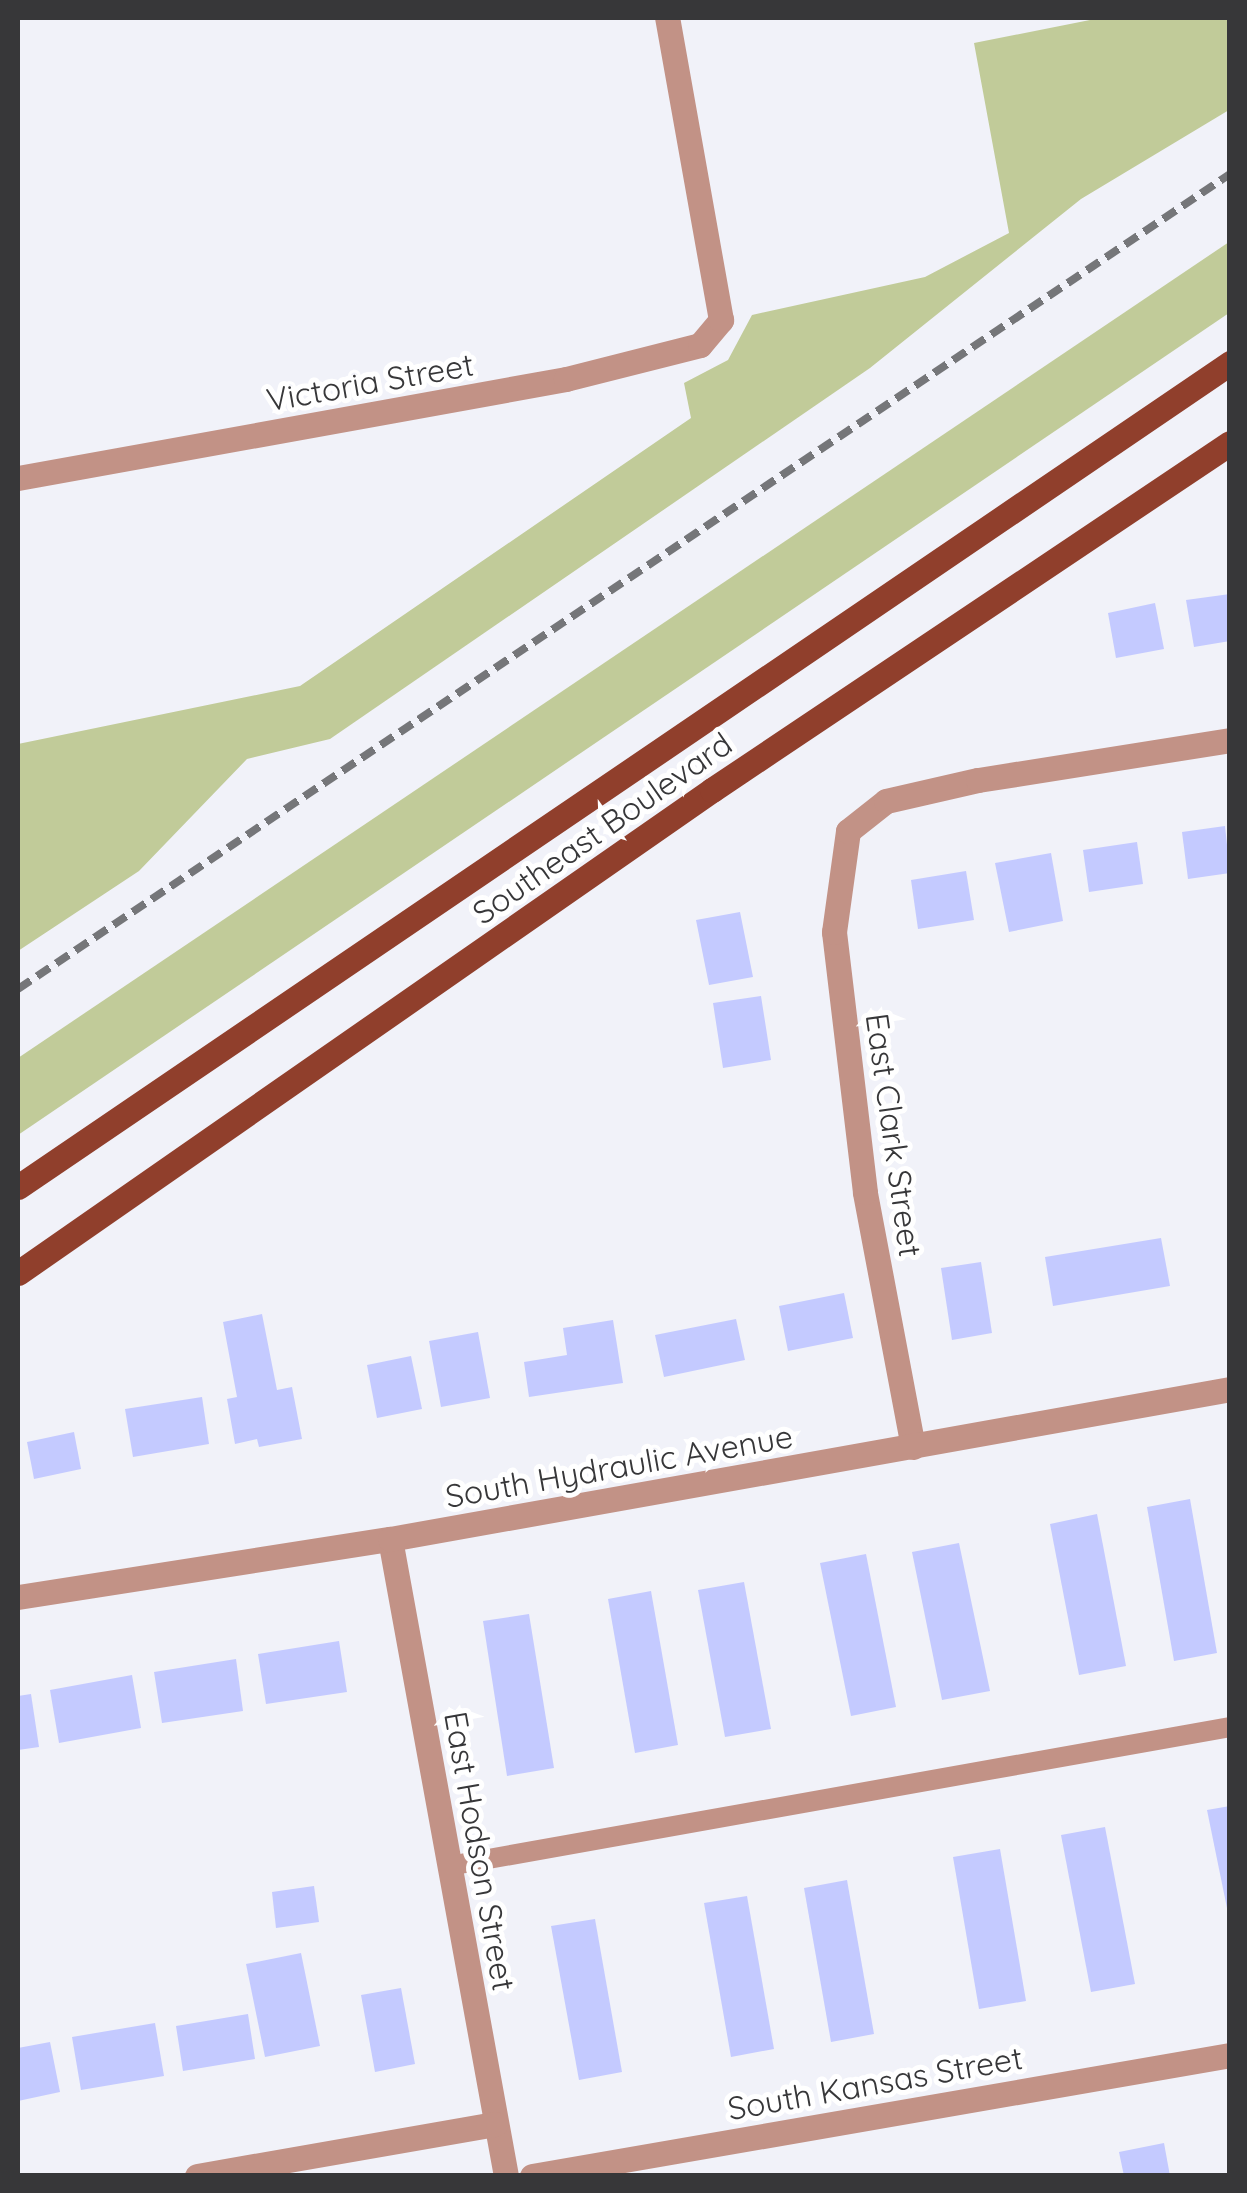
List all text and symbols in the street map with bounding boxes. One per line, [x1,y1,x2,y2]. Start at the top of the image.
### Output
street label: Victoria Street [264,345,476,419]
street label: Southeast Boulevard [465,724,739,932]
street label: East Clark Street [858,1011,930,1259]
street label: South Hydraulic Avenue [442,1417,796,1515]
street label: East Hodson Street [437,1708,523,1994]
street label: South Kansas Street [725,2038,1025,2128]

